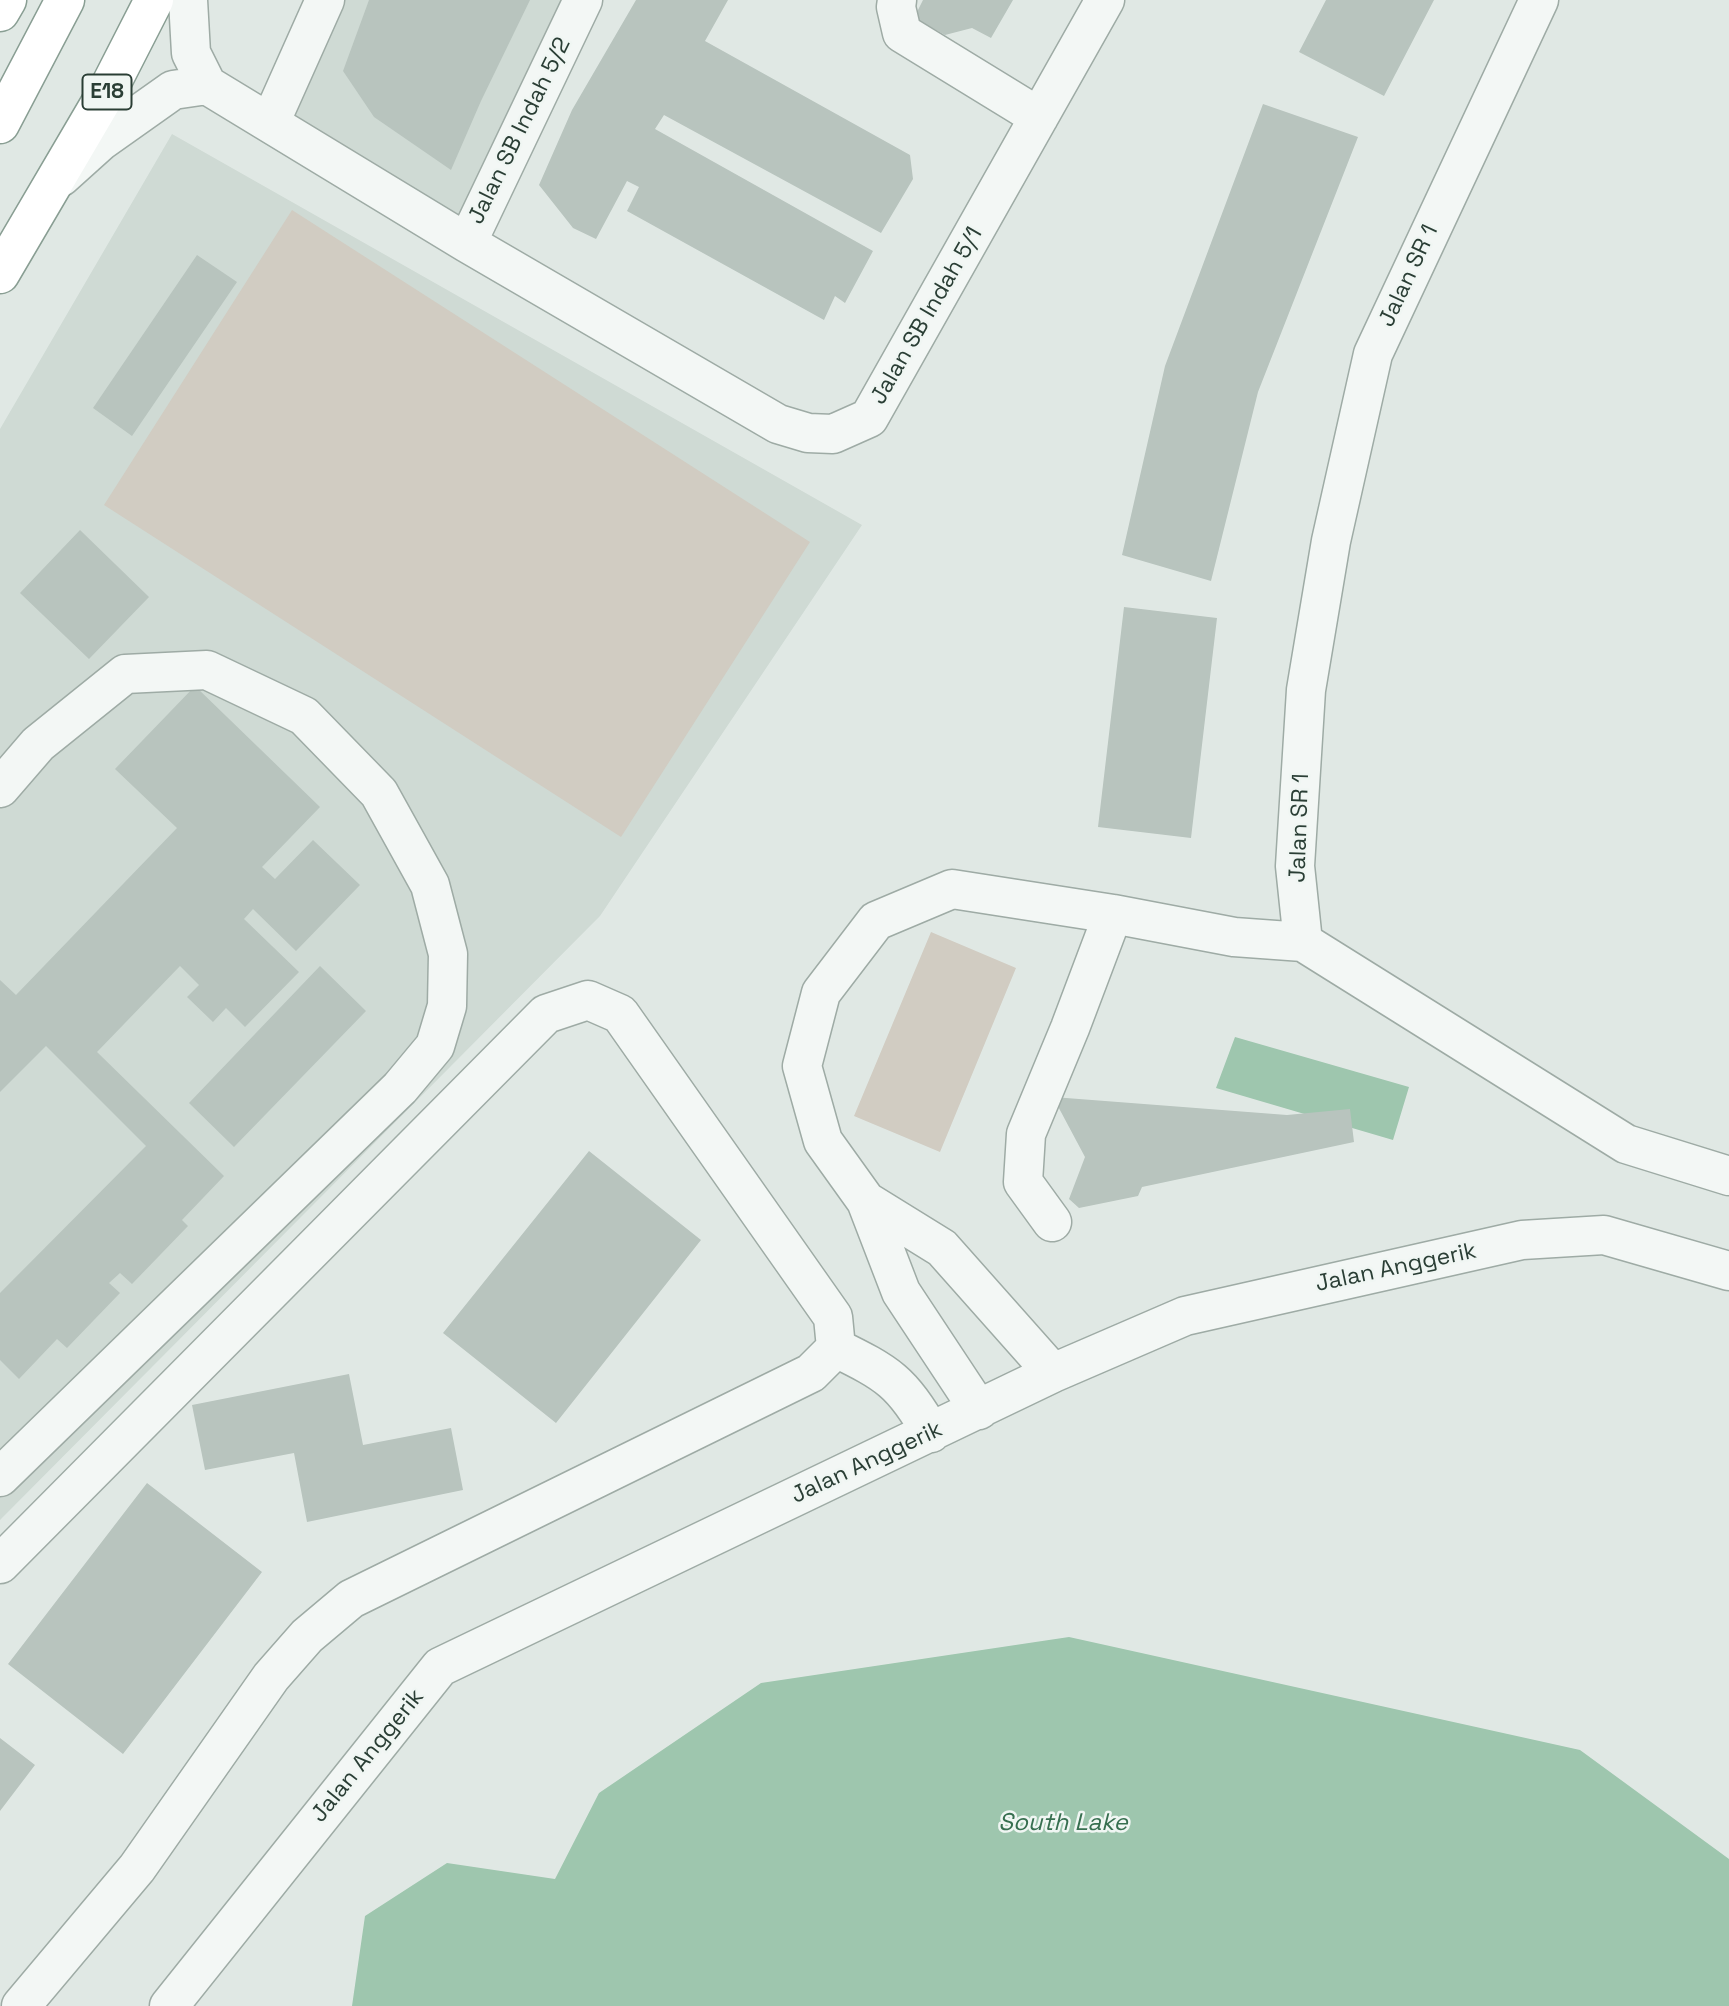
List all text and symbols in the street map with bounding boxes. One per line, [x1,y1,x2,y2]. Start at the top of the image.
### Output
street label: Jalan SB Indah 5/2 [463,33,577,229]
road number: E18 [82,74,132,110]
street label: Jalan SR 1 [1373,221,1445,331]
street label: Jalan SB Indah 5/1 [865,223,989,409]
street label: Jalan SR 1 [1284,773,1316,883]
street label: Jalan Anggerik [1313,1237,1479,1299]
street label: Jalan Anggerik [787,1416,947,1510]
street label: Jalan Anggerik [306,1684,430,1828]
water label: South Lake [998,1809,1128,1837]

